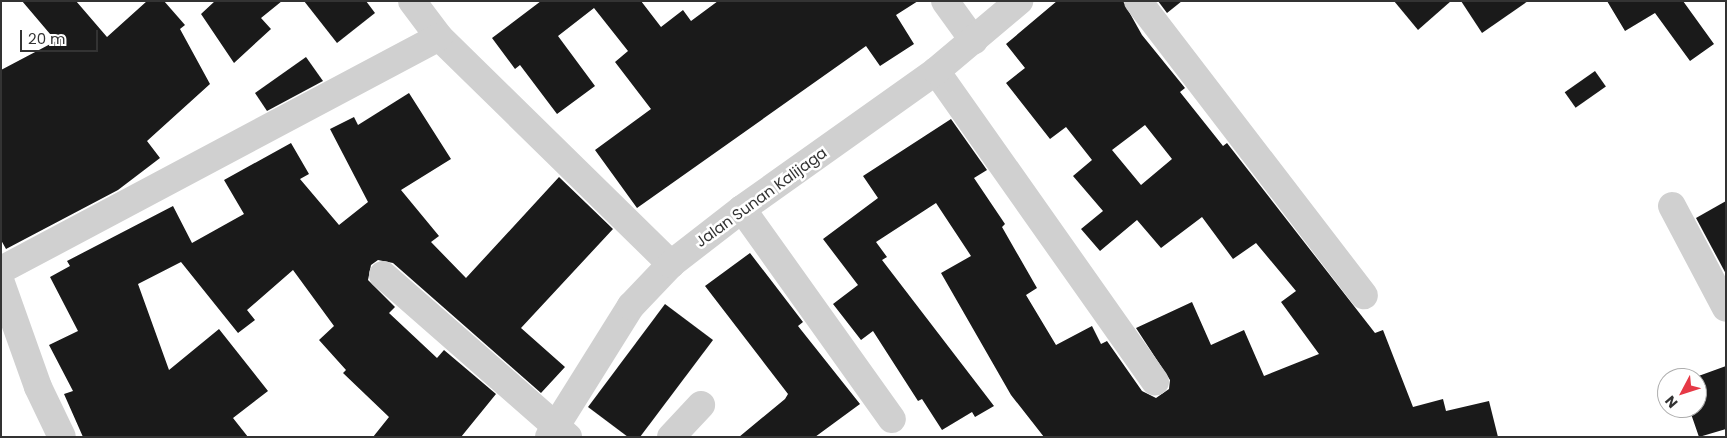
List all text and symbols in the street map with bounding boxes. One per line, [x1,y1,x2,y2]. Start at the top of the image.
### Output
scale bar [22,20,100,52]
text: 20 m [28,28,66,49]
street label: Jalan Sunan Kalijaga [692,143,830,251]
north arrow [1657,368,1707,418]
text: N [1660,392,1682,412]

